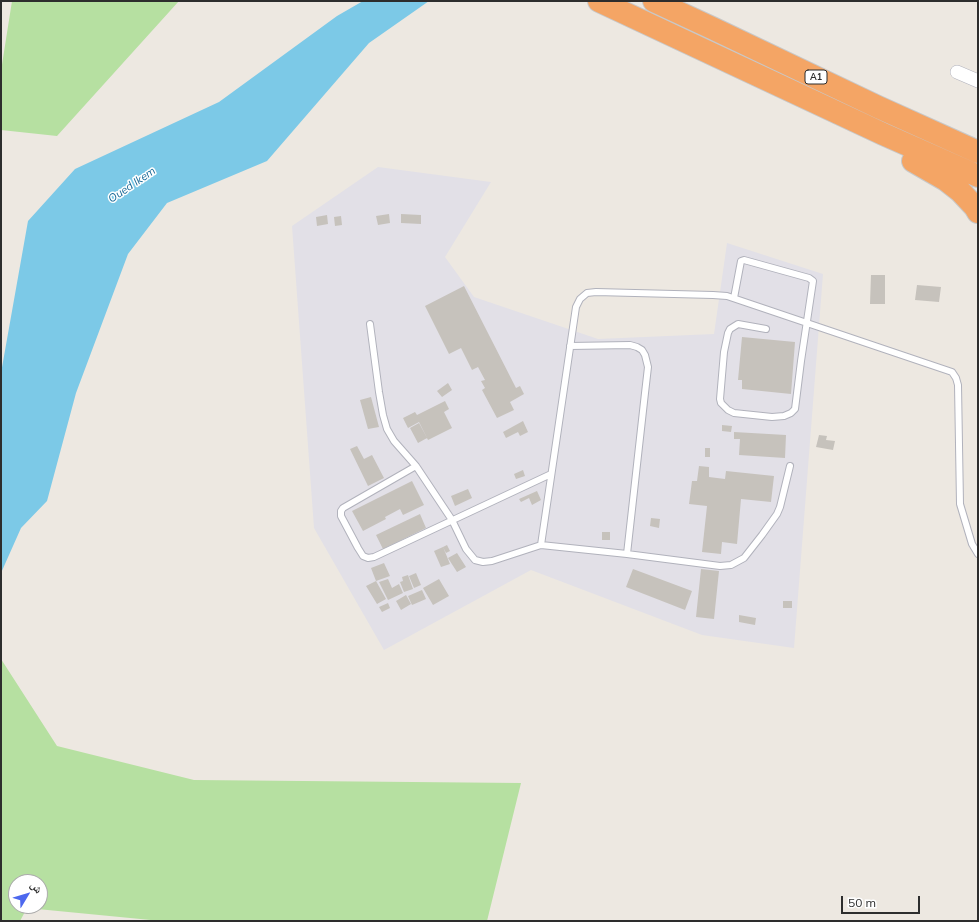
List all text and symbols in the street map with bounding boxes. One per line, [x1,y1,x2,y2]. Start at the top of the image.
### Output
road number: A1 [805,70,827,84]
water label: Oued Ikem [106,164,158,206]
north arrow [8,874,48,914]
text: ش [28,878,46,896]
scale bar [843,888,922,914]
text: 50 m [848,895,876,910]

